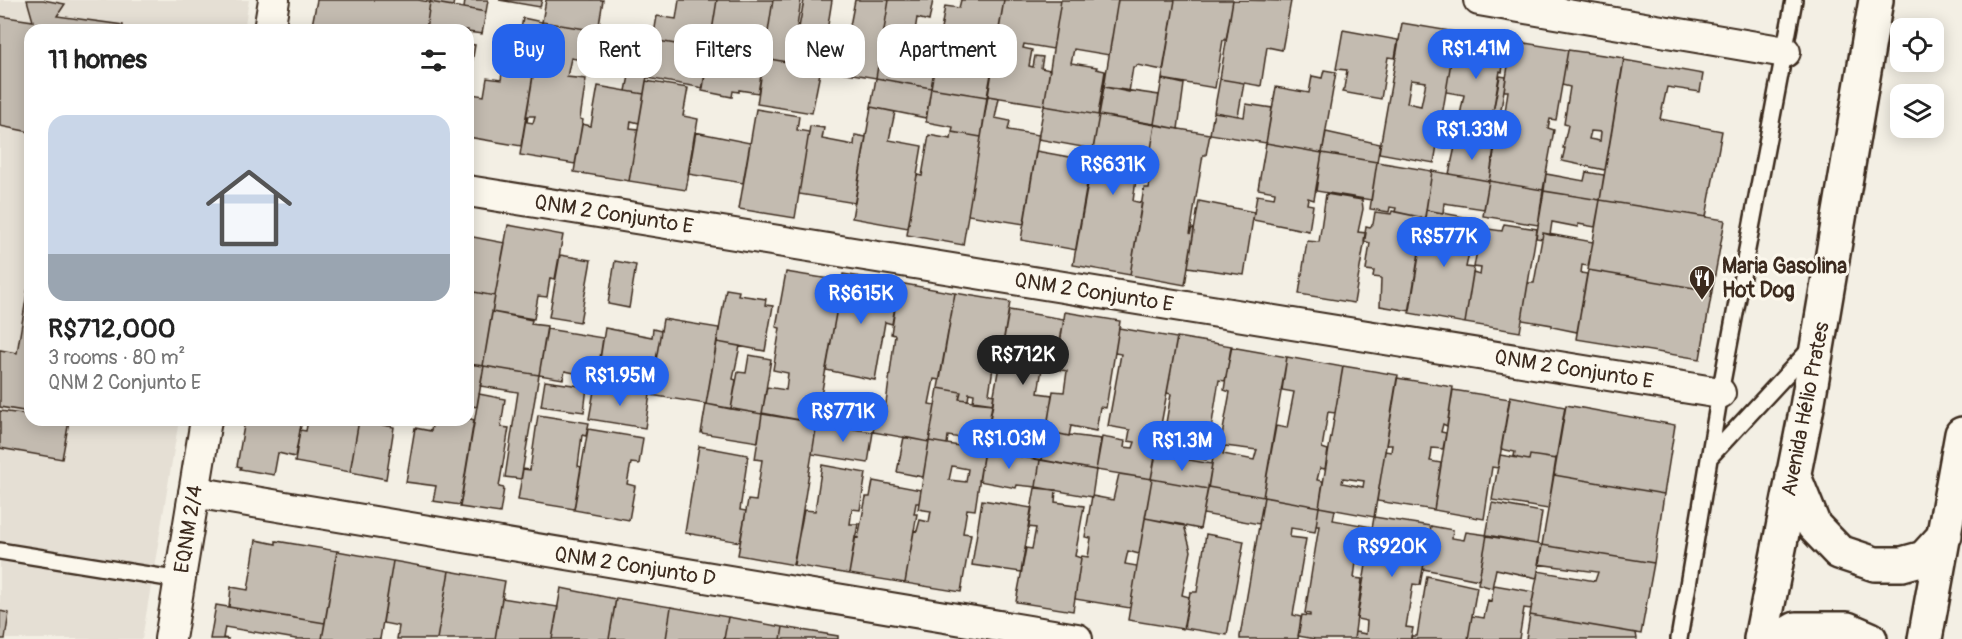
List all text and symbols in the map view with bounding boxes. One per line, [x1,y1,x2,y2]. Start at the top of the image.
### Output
map controls [1890,18,1944,138]
button: locate [1890,18,1944,72]
chip: Buy [492,24,565,78]
chip: Rent [577,24,662,78]
chip: Filters [674,24,773,78]
chip: New [785,24,865,78]
chip: Apartment [877,24,1017,78]
pin: R$1.41M [1421,29,1531,80]
text: R$1.41M [1442,36,1510,61]
text: 11 homes [48,44,147,76]
icon: filters [417,44,450,77]
button: layers [1890,84,1944,138]
pin: R$1.33M [1417,110,1527,161]
text: R$1.33M [1436,117,1508,142]
pin: R$631K [1064,145,1162,196]
text: R$631K [1080,152,1146,177]
icon: home [195,154,303,262]
street label: QNM 2 Conjunto E [532,189,696,240]
pin: R$577K [1395,217,1493,268]
text: R$577K [1411,224,1477,249]
place label: Maria Gasolina Hot Dog [1722,253,1847,304]
restaurant icon: Maria Gasolina Hot Dog [1687,263,1717,301]
street label: QNM 2 Conjunto E [1012,267,1176,318]
pin: R$615K [812,274,910,325]
text: R$615K [829,281,893,306]
text: R$712,000 [48,313,175,345]
street label: Avenida Hélio Prates [1775,319,1836,499]
pin: R$712K [974,335,1072,386]
text: R$712K [991,342,1055,367]
street label: QNM 2 Conjunto E [1492,344,1656,395]
text: 3 rooms · 80 m² [48,345,185,370]
pin: R$1.95M [565,356,675,407]
text: R$1.95M [585,363,655,388]
text: QNM 2 Conjunto E [48,370,201,395]
pin: R$771K [794,392,892,443]
text: R$771K [811,399,875,424]
pin: R$1.03M [954,419,1064,470]
pin: R$1.3M [1133,421,1231,472]
text: R$1.03M [972,426,1046,451]
text: R$1.3M [1152,428,1212,453]
street label: EQNM 2/4 [168,483,209,575]
pin: R$920K [1343,527,1441,578]
text: R$920K [1357,534,1427,559]
street label: QNM 2 Conjunto D [552,540,718,593]

